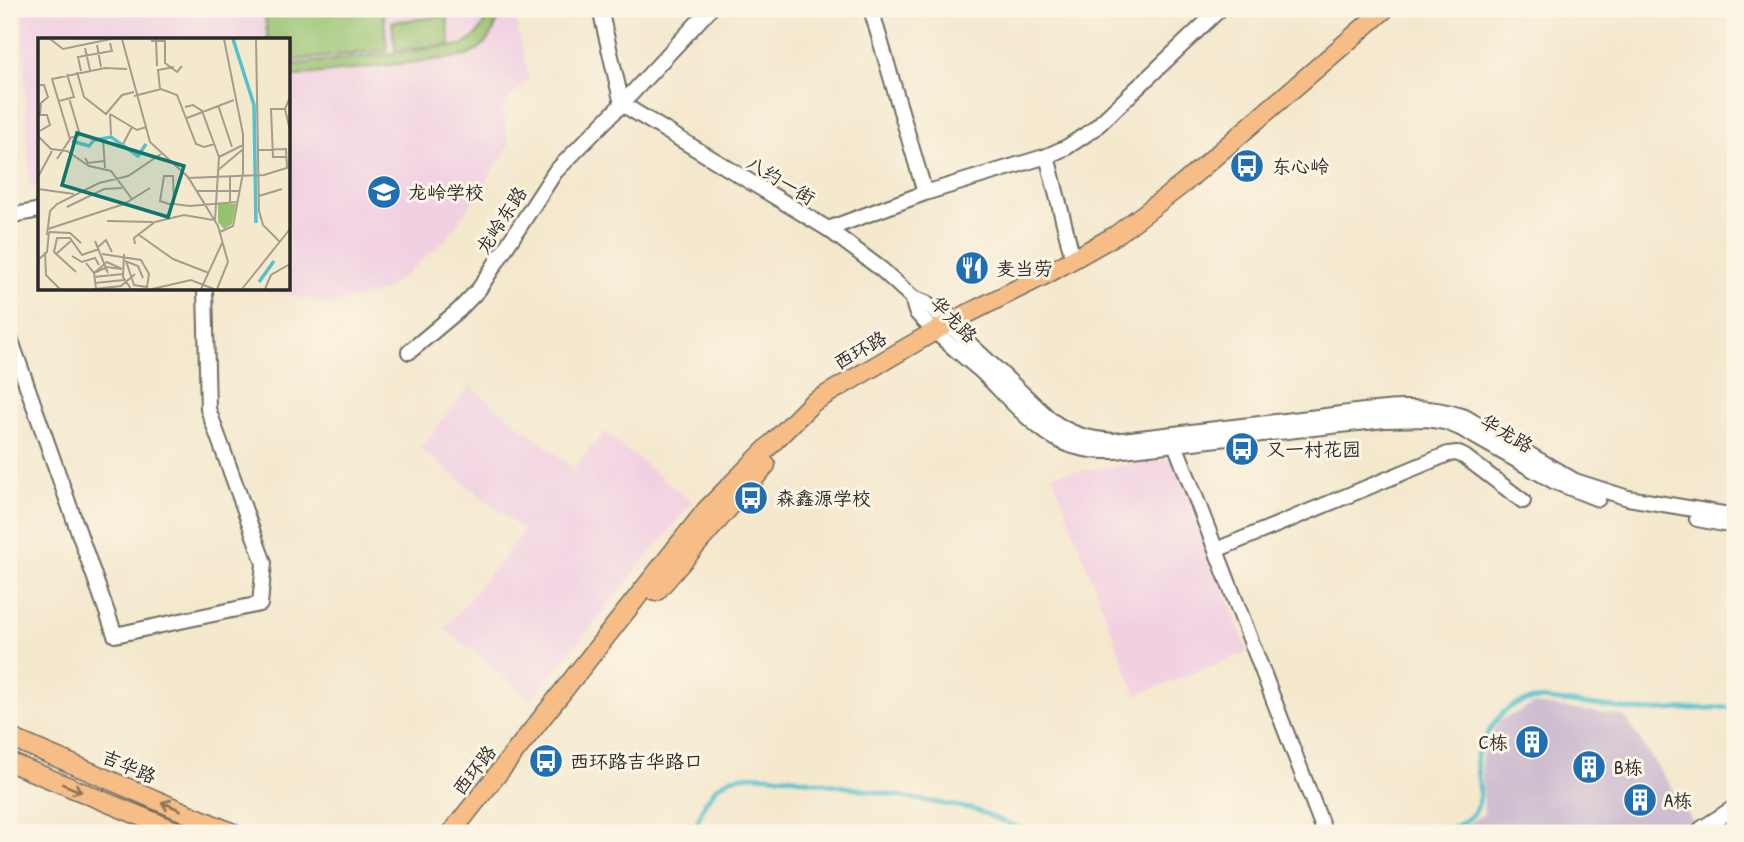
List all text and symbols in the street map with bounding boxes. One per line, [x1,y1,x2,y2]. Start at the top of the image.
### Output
inset map [38,38,290,290]
bus stop icon: 东心岭 [1228,147,1266,185]
street label: 八约一街 [742,149,820,211]
place label: 东心岭 [1272,153,1329,179]
school or university icon: 龙岭学校 [365,173,403,211]
place label: 龙岭学校 [408,179,484,205]
street label: 龙岭东路 [469,181,533,259]
restaurant icon: 麦当劳 [953,249,991,287]
place label: 麦当劳 [996,255,1053,281]
street label: 华龙路 [925,290,983,348]
street label: 西环路 [829,324,891,376]
street label: 华龙路 [1476,407,1538,459]
bus stop icon: 又一村花园 [1223,430,1261,468]
place label: 又一村花园 [1266,436,1361,462]
bus stop icon: 森鑫源学校 [732,479,770,517]
place label: 森鑫源学校 [776,485,871,511]
building icon: C栋 [1513,723,1551,761]
place label: C栋 [1479,729,1508,755]
street label: 西环路 [446,740,502,800]
bus stop icon: 西环路吉华路口 [527,742,565,780]
street label: 吉华路 [98,743,160,789]
place label: 西环路吉华路口 [570,748,703,774]
building icon: B栋 [1570,748,1608,786]
place label: B栋 [1614,754,1643,780]
building icon: A栋 [1621,781,1659,819]
one-way arrow [60,783,82,796]
place label: A栋 [1664,787,1692,813]
one-way arrow [160,799,182,812]

